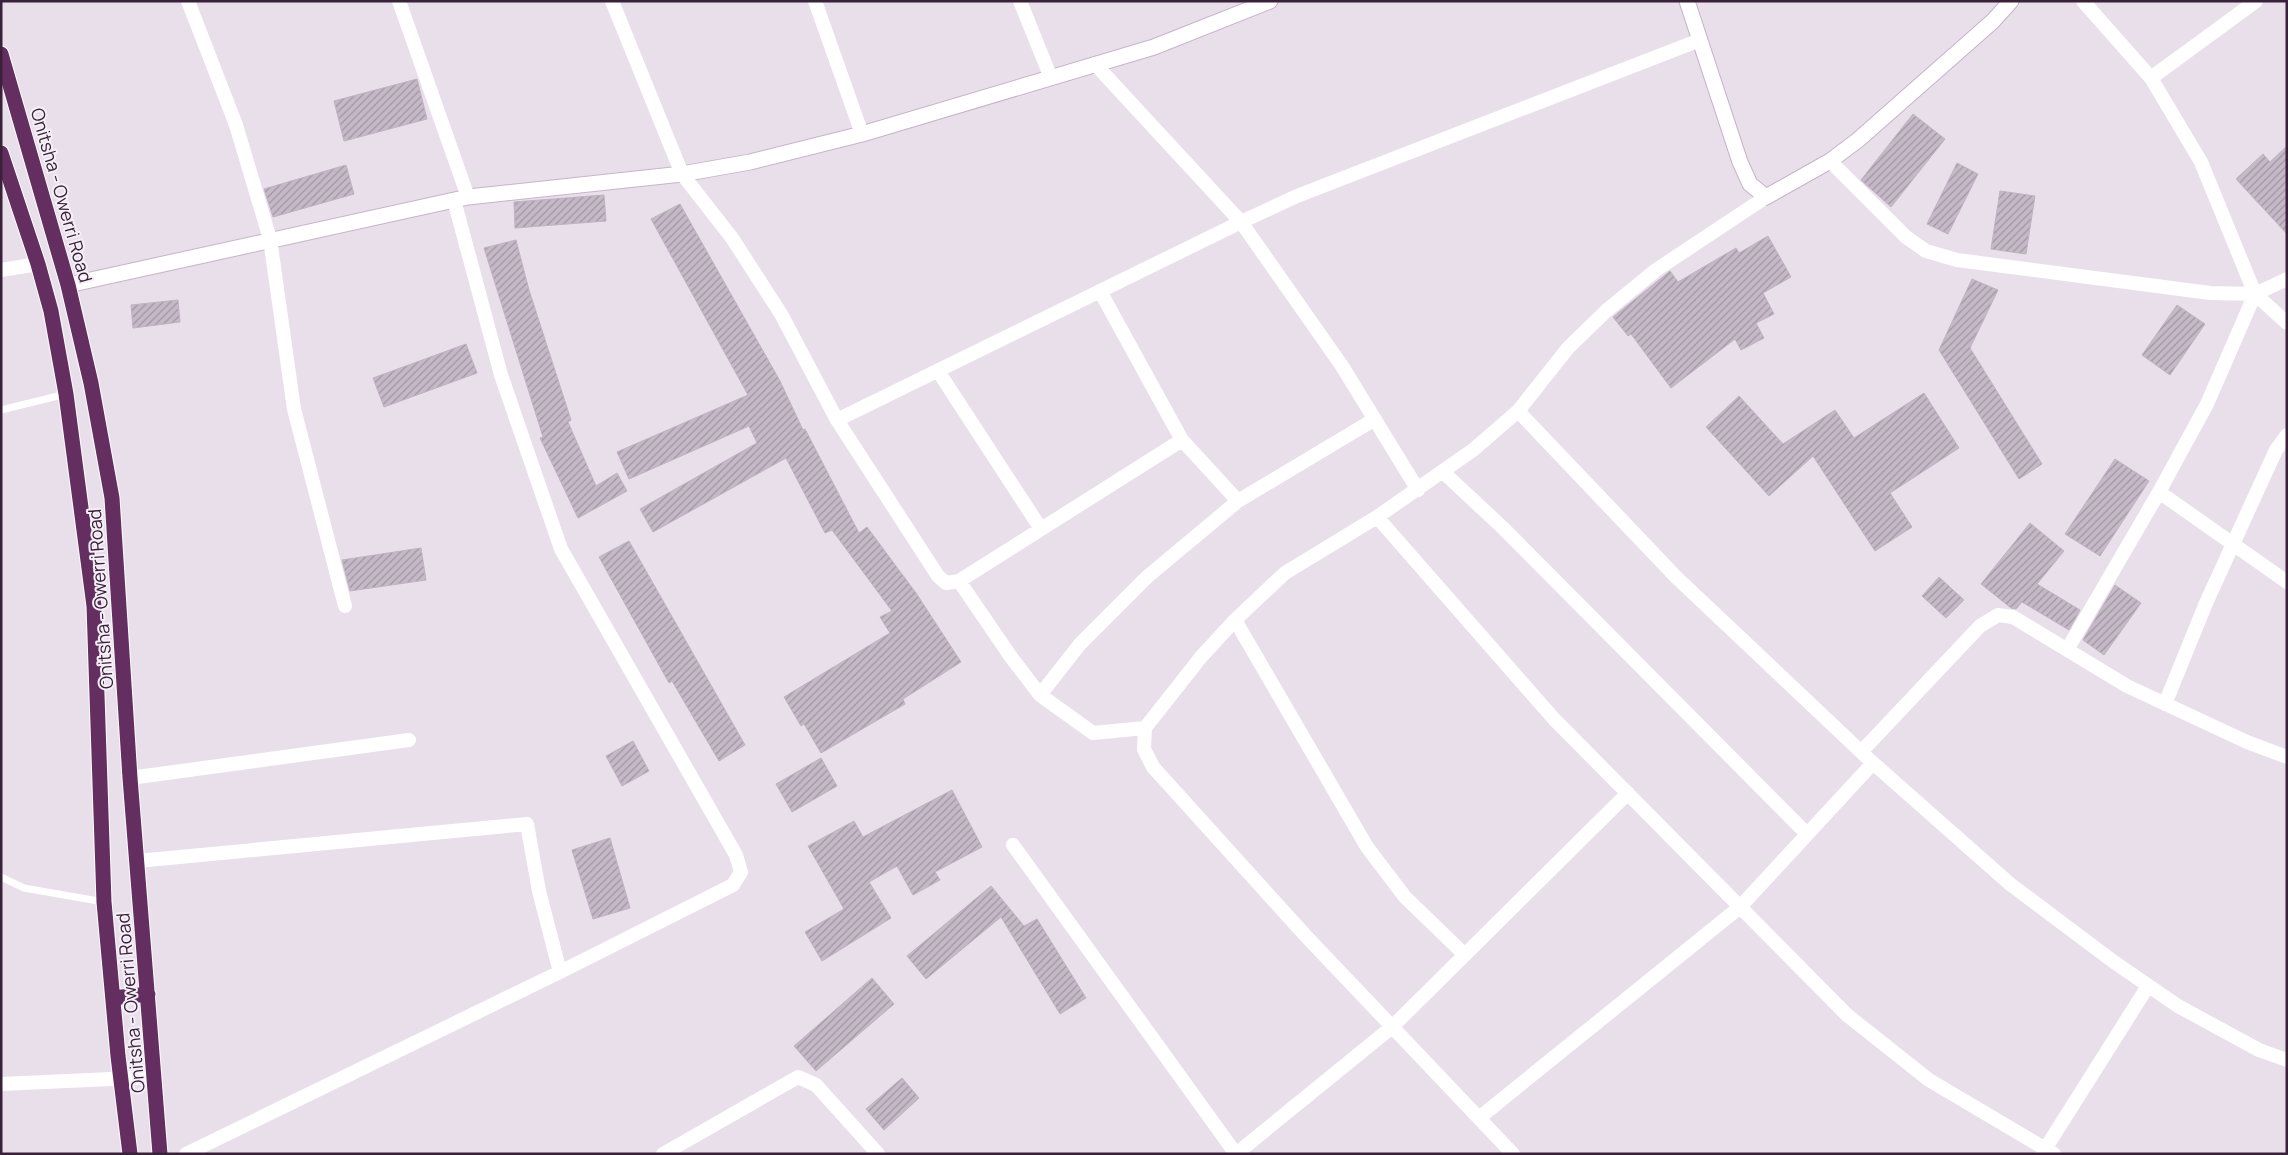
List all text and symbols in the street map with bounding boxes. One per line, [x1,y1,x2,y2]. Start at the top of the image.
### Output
street label: Onitsha - Owerri Road [26,105,98,285]
street label: Onitsha - Owerri Road [82,508,118,690]
street label: Onitsha - Owerri Road [110,912,150,1094]

